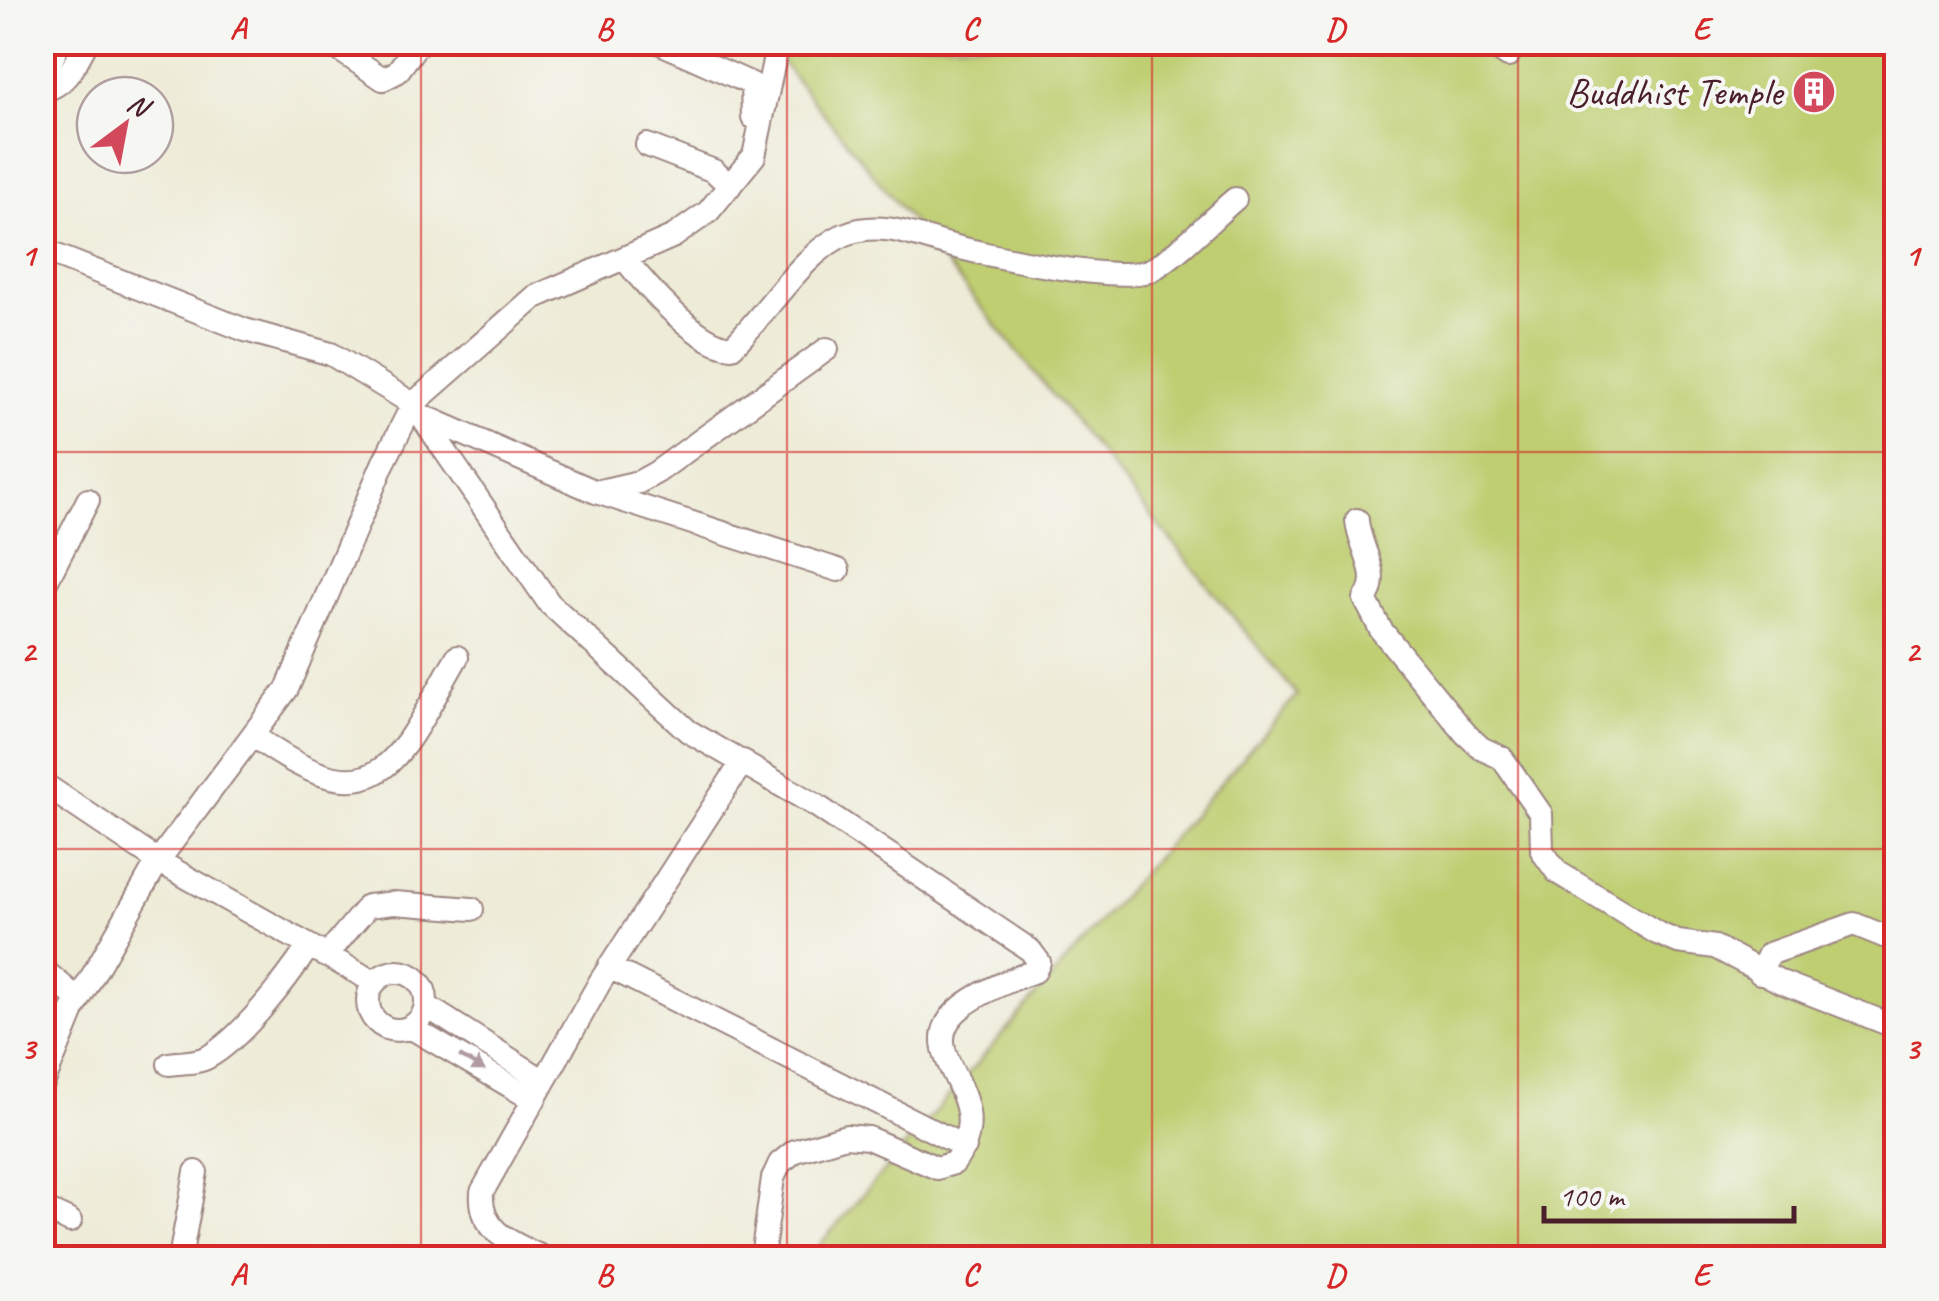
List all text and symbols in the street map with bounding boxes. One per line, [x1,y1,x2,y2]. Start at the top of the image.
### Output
text: A [230,8,249,49]
text: B [596,8,615,49]
text: C [962,8,982,49]
text: D [1326,8,1348,49]
text: E [1692,8,1714,49]
place label: Buddhist Temple [1567,67,1785,117]
building icon: Buddhist Temple [1791,69,1837,115]
north arrow [75,75,175,175]
text: N [121,85,159,126]
text: 1 [21,234,39,275]
text: 1 [1905,234,1923,275]
text: 2 [21,631,38,672]
text: 2 [1905,631,1922,672]
text: 3 [21,1028,38,1069]
text: 3 [1905,1028,1922,1069]
one-way arrow [458,1054,486,1071]
scale bar [1544,1161,1794,1223]
text: 100 m [1559,1177,1626,1215]
text: A [230,1254,249,1295]
text: B [596,1254,615,1295]
text: C [962,1254,982,1295]
text: D [1326,1254,1348,1295]
text: E [1692,1254,1714,1295]

